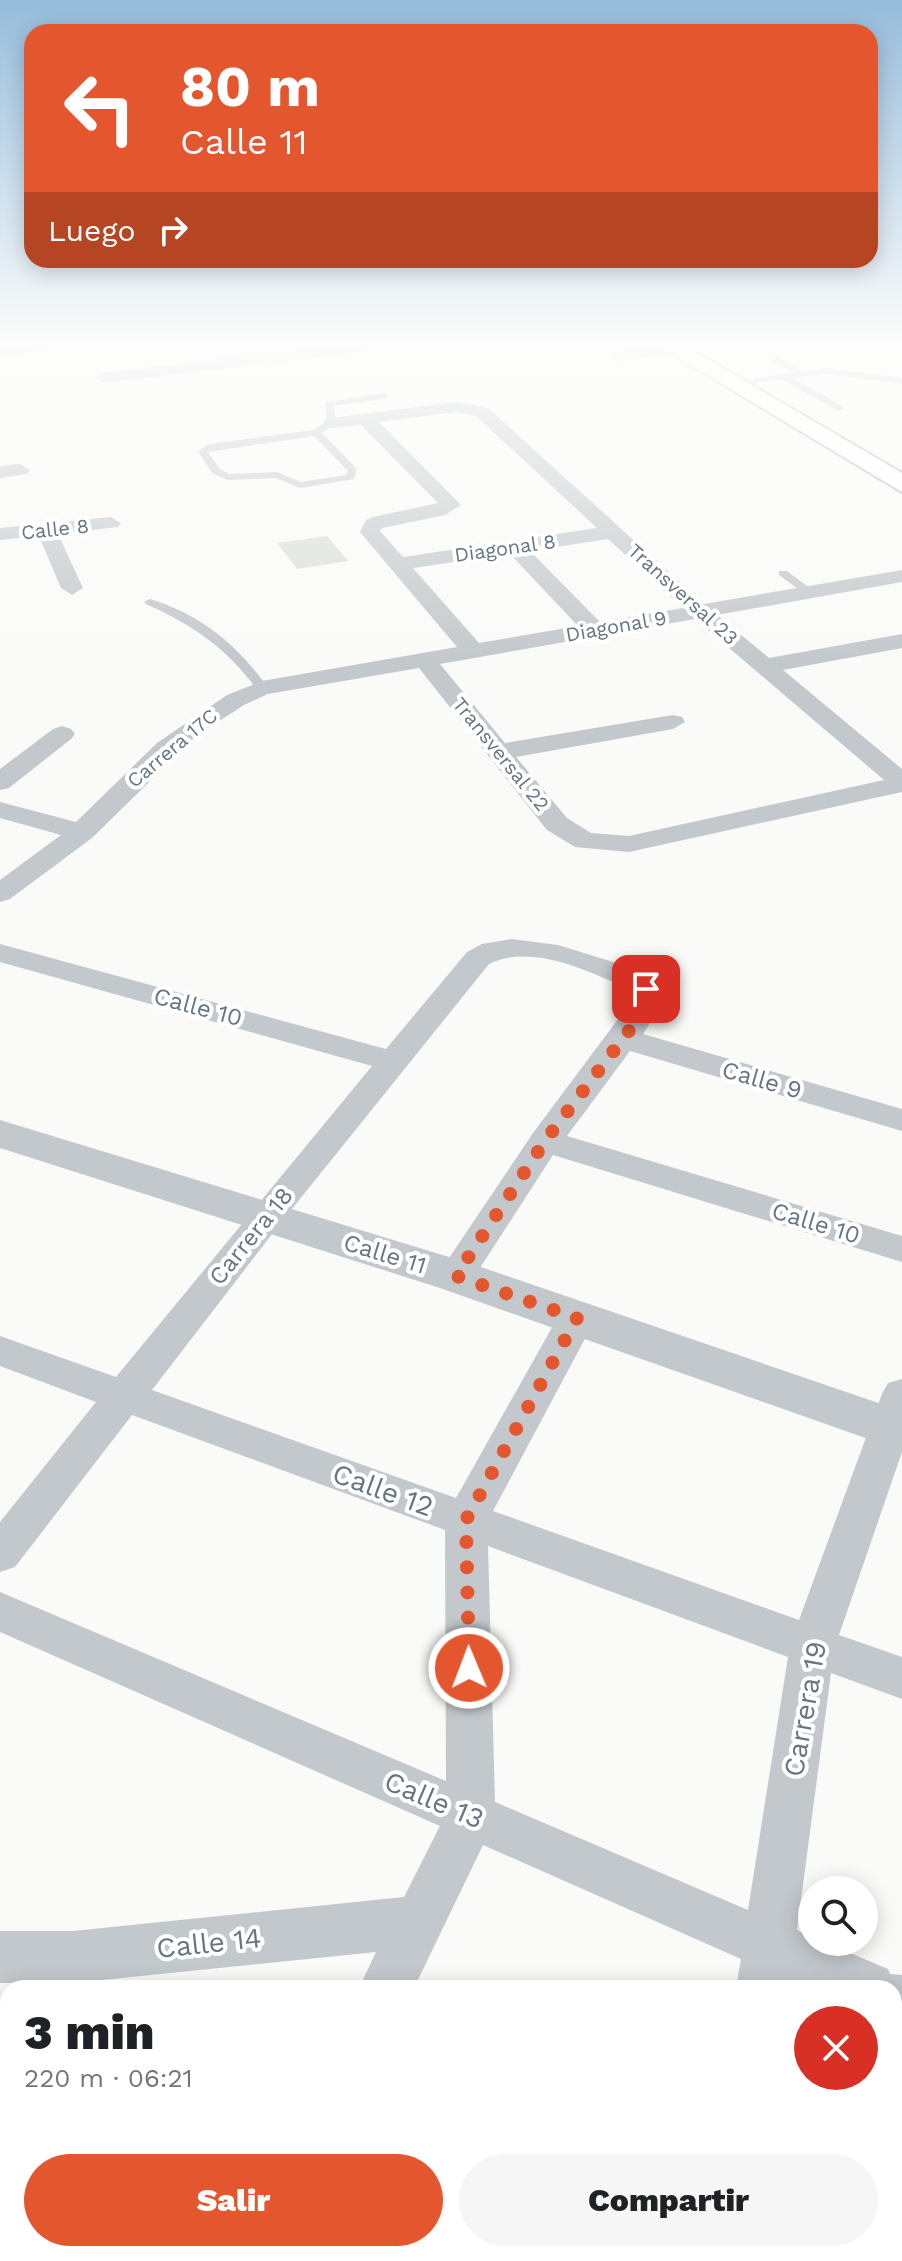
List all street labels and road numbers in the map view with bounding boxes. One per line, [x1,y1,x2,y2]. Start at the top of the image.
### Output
street label: Calle 8 [20,514,90,544]
street label: Diagonal 8 [453,529,557,567]
street label: Transversal 23 [623,538,743,650]
street label: Diagonal 9 [564,605,668,647]
street label: Transversal 22 [448,692,554,816]
street label: Carrera 17C [122,703,222,793]
street label: Calle 10 [151,982,245,1032]
street label: Calle 9 [719,1055,805,1105]
street label: Carrera 18 [203,1182,299,1290]
street label: Calle 10 [769,1196,863,1250]
street label: Calle 11 [340,1228,430,1280]
street label: Calle 12 [328,1457,438,1523]
street label: Carrera 19 [777,1639,833,1779]
street label: Calle 13 [379,1764,489,1836]
street label: Calle 14 [155,1921,263,1965]

